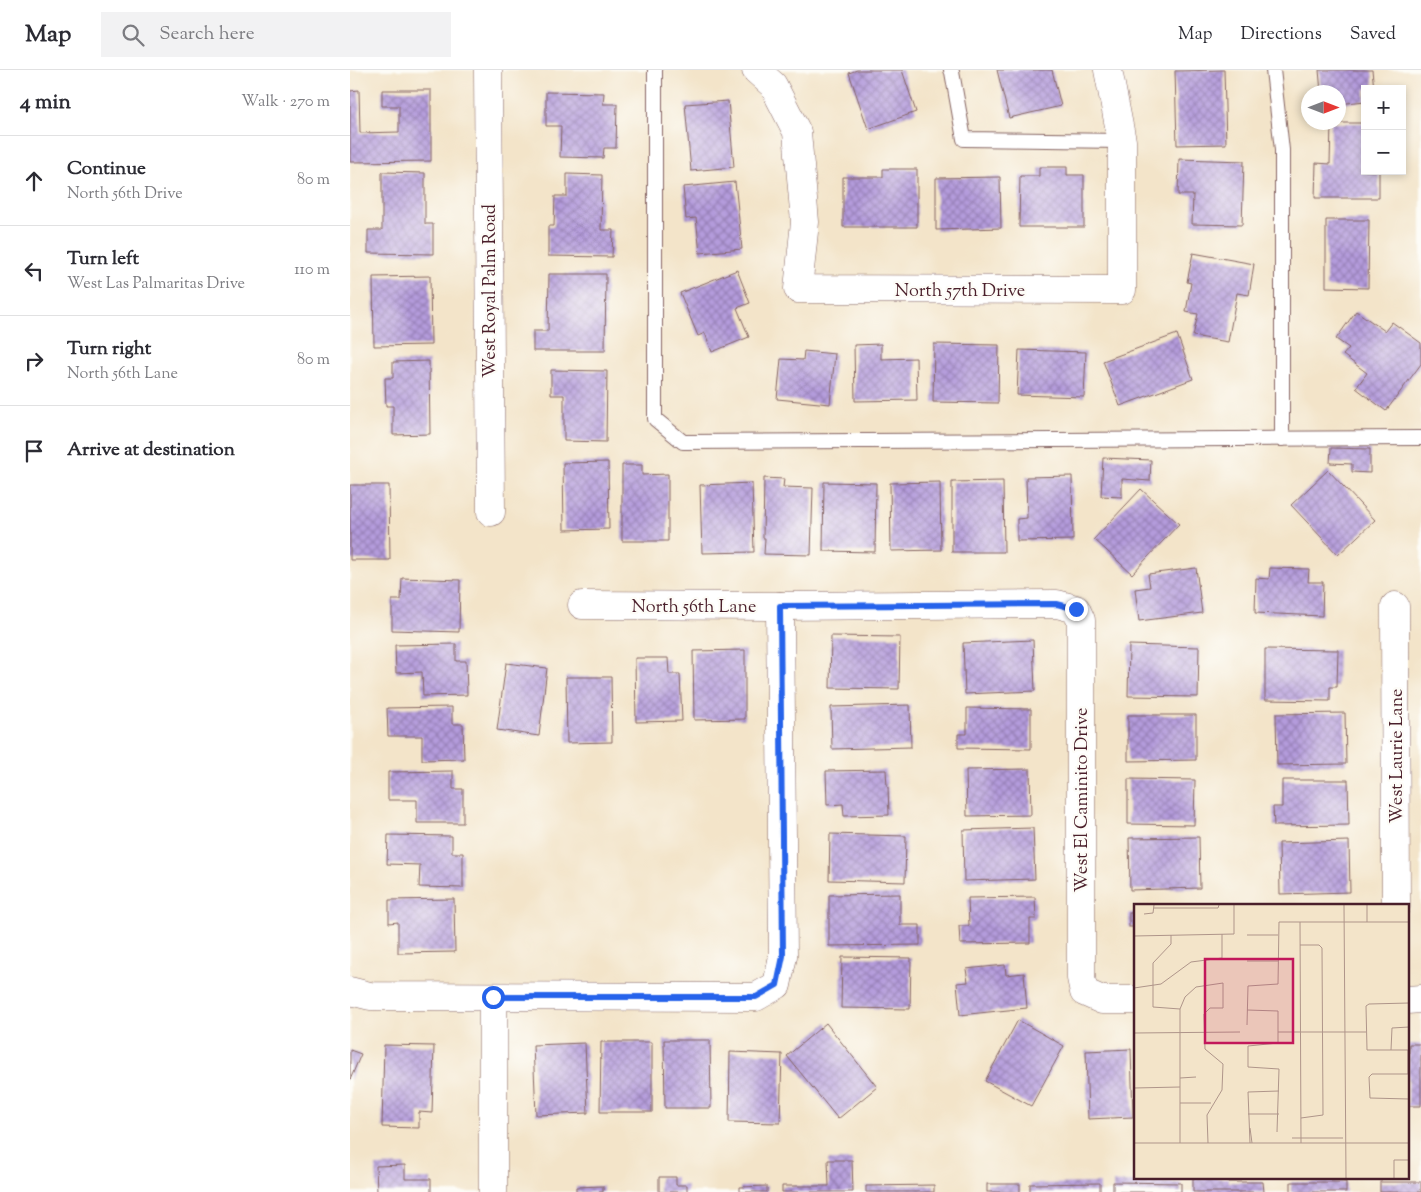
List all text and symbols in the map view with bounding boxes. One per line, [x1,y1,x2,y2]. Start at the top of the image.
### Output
search box [101,12,451,57]
text: Map [25,18,71,52]
icon: search [119,21,147,49]
text: Search here [159,21,255,48]
text: Map [1178,22,1213,48]
text: Directions [1241,22,1322,48]
text: Saved [1350,22,1396,48]
north arrow [1301,85,1346,130]
map controls [1361,85,1406,175]
button: + [1361,85,1406,130]
text: 4 min [20,88,71,118]
text: Walk · 270 m [241,91,330,114]
button: − [1361,130,1406,175]
text: Continue [67,156,146,183]
icon: ahead [20,167,48,195]
text: 80 m [297,169,330,192]
text: North 56th Drive [67,183,183,206]
street label: West Royal Palm Road [478,204,504,378]
text: Turn left [67,246,139,273]
icon: left [20,257,48,285]
text: 110 m [294,259,330,282]
text: West Las Palmaritas Drive [67,273,245,296]
street label: North 57th Drive [895,279,1025,305]
text: Turn right [67,336,151,363]
icon: right [20,347,48,375]
text: 80 m [297,349,330,372]
text: North 56th Lane [67,363,178,386]
icon: arrive [20,437,48,465]
text: Arrive at destination [67,437,235,464]
street label: North 56th Lane [632,595,756,621]
route end [1065,598,1088,621]
street label: West Laurie Lane [1385,689,1411,823]
street label: West El Caminito Drive [1070,708,1096,892]
inset map [1134,904,1408,1180]
route start [482,986,505,1009]

